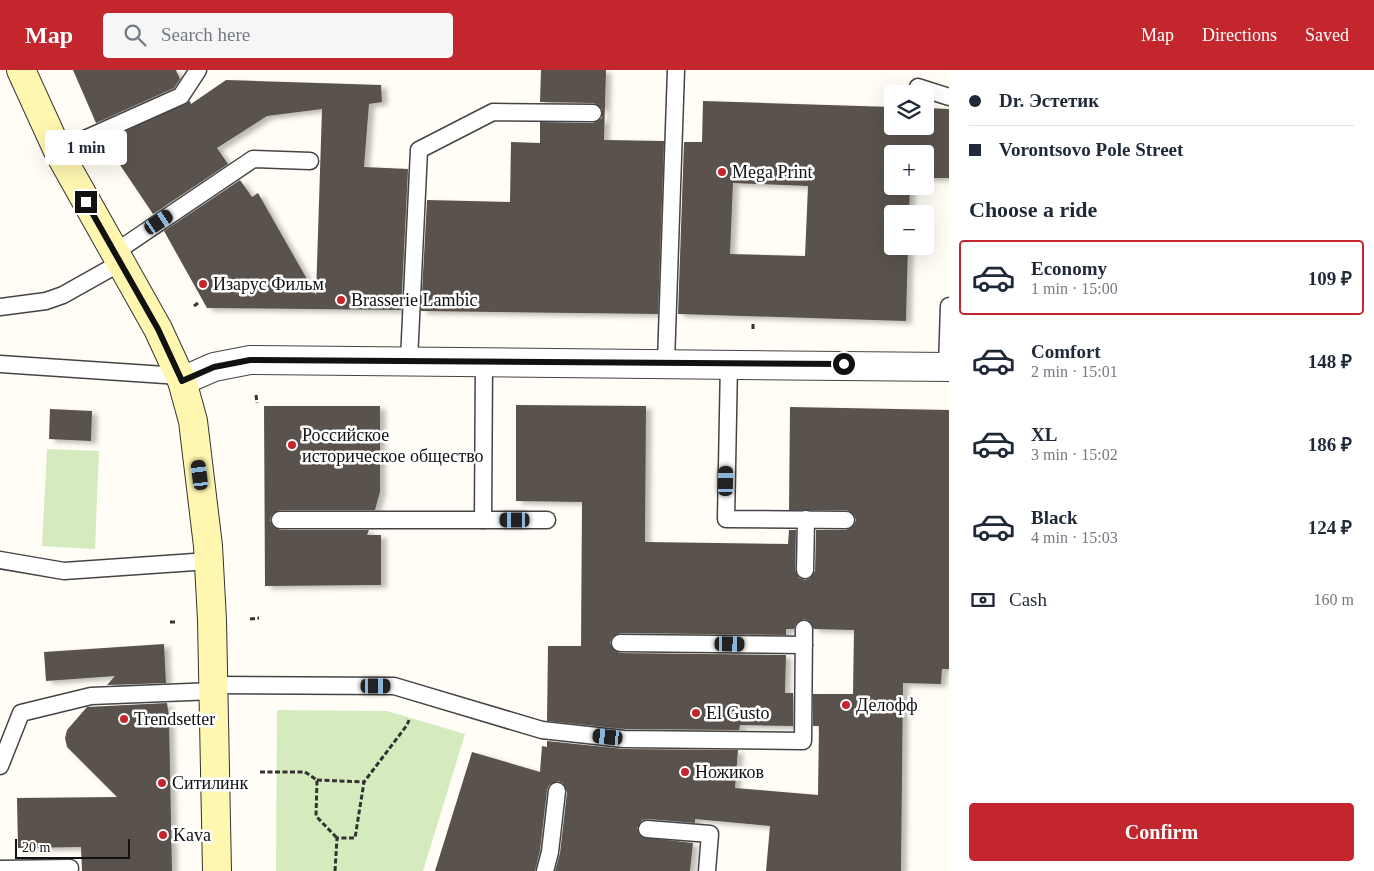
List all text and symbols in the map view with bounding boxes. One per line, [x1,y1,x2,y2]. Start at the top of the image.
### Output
search box [103,13,453,58]
icon: search [121,21,149,49]
text: Map [25,22,73,48]
text: Search here [161,24,250,45]
text: Map [1141,25,1174,45]
text: Directions [1202,25,1277,45]
text: Saved [1305,25,1349,45]
map controls [884,85,934,255]
button: layers [884,85,934,135]
text: Dr. Эстетик [999,90,1099,111]
callout: 1 min [45,129,127,164]
text: 1 min [67,139,105,156]
text: Vorontsovo Pole Street [999,139,1183,160]
button: + [884,145,934,195]
place label: Mega Print [732,162,813,182]
marker: Mega Print [716,166,728,178]
route end [75,191,97,213]
text: Choose a ride [969,197,1097,222]
button: − [884,205,934,255]
car [142,207,175,237]
icon: car [971,255,1016,300]
text: Economy [1031,258,1107,279]
text: 109 ₽ [1308,268,1352,289]
place label: Изарус Фильм [213,274,324,294]
marker: Изарус Фильм [197,278,209,290]
text: 1 min · 15:00 [1031,280,1118,297]
place label: Brasserie Lambic [351,290,477,310]
marker: Brasserie Lambic [335,294,347,306]
icon: car [971,338,1016,383]
text: Comfort [1031,341,1101,362]
text: 148 ₽ [1308,351,1352,372]
route start [833,353,855,375]
text: 2 min · 15:01 [1031,363,1118,380]
icon: car [971,421,1016,466]
text: XL [1031,424,1057,445]
place label: Российское историческое общество [302,425,484,466]
text: 186 ₽ [1308,434,1352,455]
marker: Российское историческое общество [286,439,298,451]
text: 3 min · 15:02 [1031,446,1118,463]
car [190,459,209,491]
car [718,466,733,496]
icon: car [971,504,1016,549]
text: Black [1031,507,1077,528]
car [500,513,530,528]
text: 124 ₽ [1308,517,1352,538]
text: 4 min · 15:03 [1031,529,1118,546]
icon: cash [969,586,997,614]
text: Cash [1009,589,1047,610]
text: 160 m [1314,591,1354,608]
car [714,636,745,652]
car [361,679,391,694]
place label: Делофф [856,695,918,715]
marker: Делофф [840,699,852,711]
place label: El Gusto [706,703,770,723]
marker: El Gusto [690,707,702,719]
place label: Trendsetter [134,709,215,729]
marker: Trendsetter [118,713,130,725]
car [592,728,623,746]
place label: Ножиков [695,762,764,782]
marker: Ножиков [679,766,691,778]
place label: Ситилинк [172,773,248,793]
marker: Ситилинк [156,777,168,789]
button: Confirm [969,803,1354,861]
place label: Kava [173,825,211,845]
marker: Kava [157,829,169,841]
scale bar [15,836,130,859]
text: 20 m [22,840,50,855]

